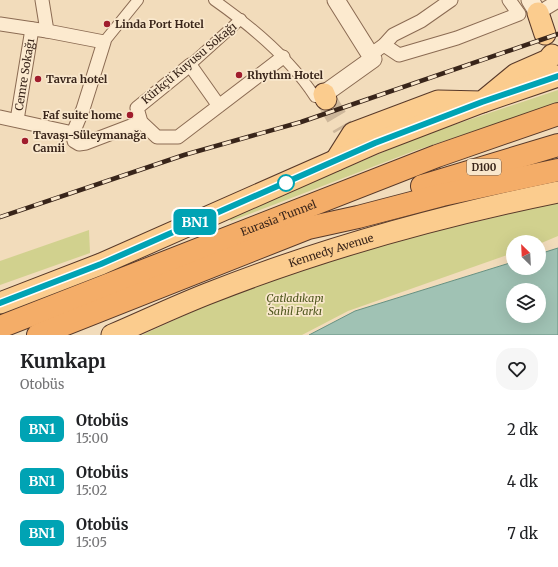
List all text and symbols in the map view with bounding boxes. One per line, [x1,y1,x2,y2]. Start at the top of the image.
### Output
place label: Linda Port Hotel [115,17,204,31]
marker: Linda Port Hotel [102,19,112,29]
street label: Kürkçü Kuyusu Sokağı [139,19,240,107]
street label: Cemre Sokağı [12,37,37,112]
place label: Rhythm Hotel [247,68,324,82]
marker: Rhythm Hotel [234,70,244,80]
place label: Tavra hotel [46,72,108,86]
marker: Tavra hotel [33,74,43,84]
place label: Faf suite home [43,108,122,122]
marker: Faf suite home [125,110,135,120]
place label: Tavaşı-Süleymanağa Camii [33,128,146,155]
marker: Tavaşı-Süleymanağa Camii [20,136,30,146]
road number: D100 [467,159,501,175]
unlabelled marker [277,174,295,192]
street label: Eurasia Tunnel [239,197,319,239]
line badge: BN1 [172,209,218,235]
text: BN1 [181,213,209,231]
street label: Kennedy Avenue [287,230,375,270]
north arrow [506,235,546,275]
map controls [506,235,546,323]
button: layers [506,283,546,323]
park label: Çatladıkapı Sahil Parkı [266,291,324,318]
button: heart [496,348,538,390]
text: Kumkapı [20,349,106,373]
text: Otobüs [20,376,64,393]
text: Otobüs [76,411,128,430]
text: BN1 [28,420,56,438]
text: 2 dk [507,420,538,439]
text: 15:00 [76,430,108,447]
text: Otobüs [76,463,128,482]
text: BN1 [28,472,56,490]
text: 4 dk [507,472,538,491]
text: 15:02 [76,482,107,499]
text: Otobüs [76,515,128,534]
text: BN1 [28,524,56,542]
text: 7 dk [507,524,538,543]
text: 15:05 [76,534,107,551]

